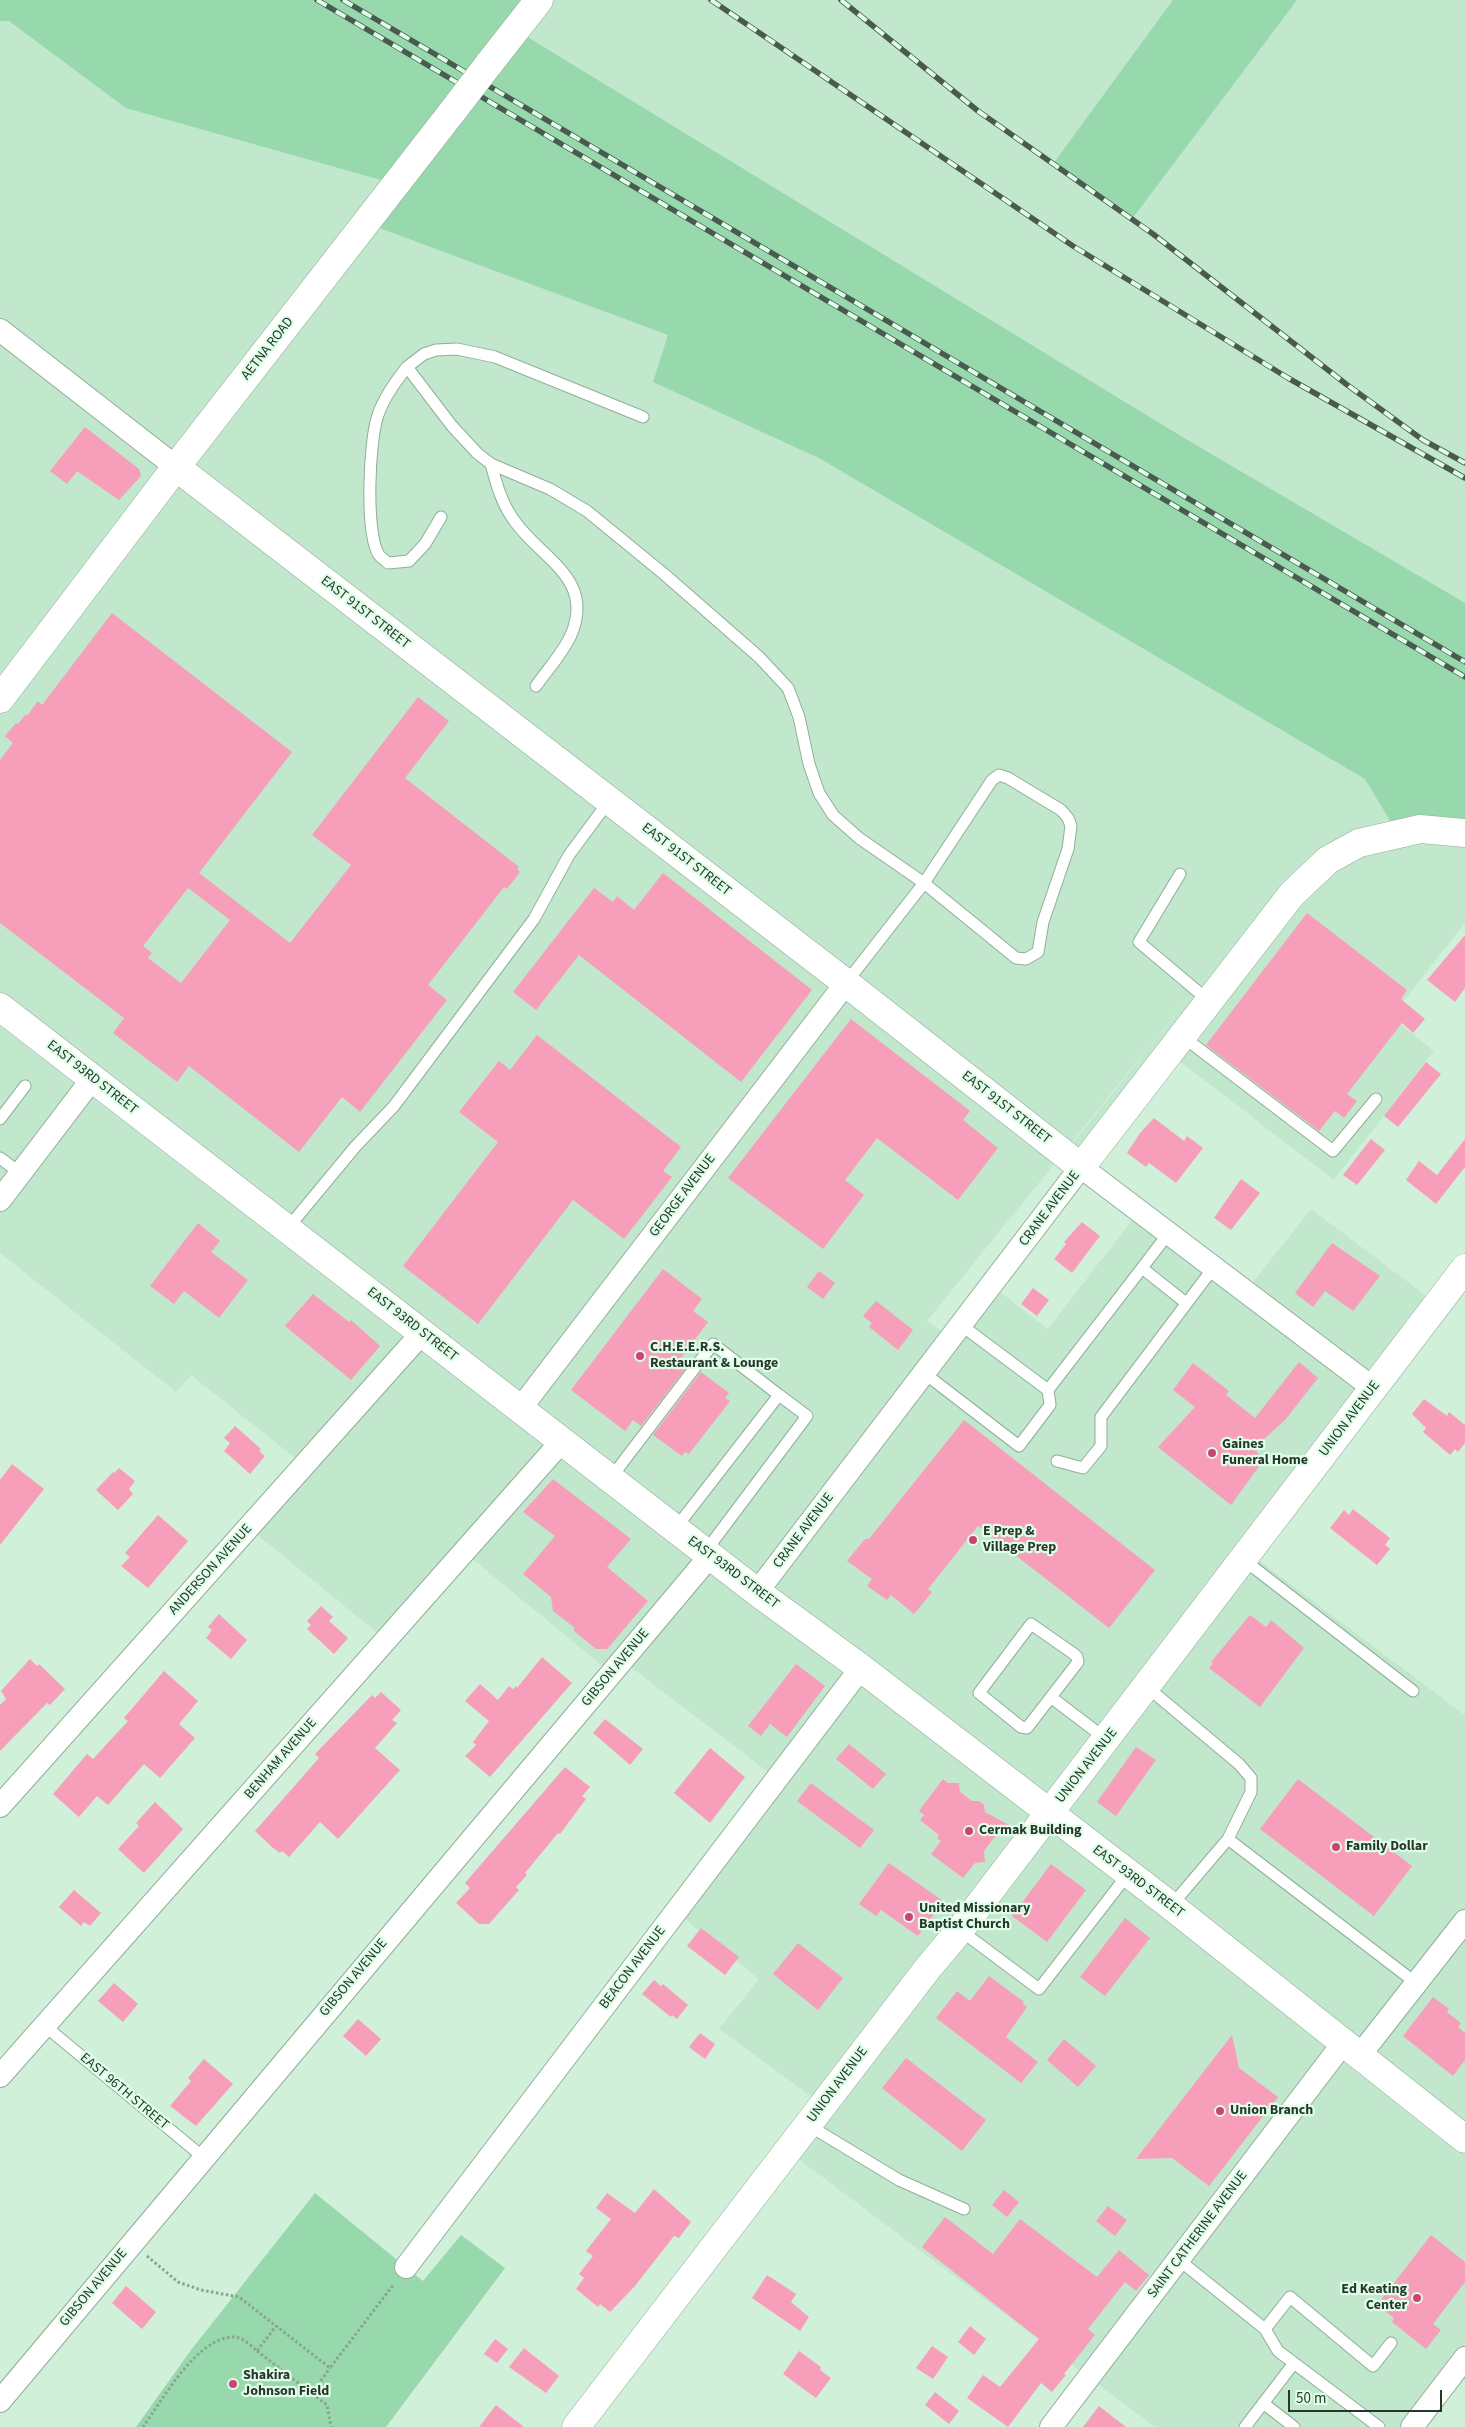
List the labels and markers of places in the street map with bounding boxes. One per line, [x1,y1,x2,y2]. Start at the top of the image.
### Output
place label: C.H.E.E.R.S. Restaurant & Lounge [650,1340,778,1372]
marker: C.H.E.E.R.S. Restaurant & Lounge [634,1350,646,1362]
place label: Gaines Funeral Home [1222,1437,1308,1470]
marker: Gaines Funeral Home [1206,1447,1218,1459]
place label: E Prep & Village Prep [983,1524,1056,1556]
marker: E Prep & Village Prep [967,1534,979,1546]
place label: Cermak Building [979,1823,1081,1839]
marker: Cermak Building [963,1825,975,1837]
place label: Family Dollar [1346,1839,1428,1855]
marker: Family Dollar [1330,1841,1342,1853]
place label: United Missionary Baptist Church [919,1901,1030,1934]
marker: United Missionary Baptist Church [903,1911,915,1923]
place label: Union Branch [1230,2103,1313,2119]
marker: Union Branch [1214,2105,1226,2117]
place label: Ed Keating Center [1341,2282,1407,2314]
marker: Ed Keating Center [1411,2292,1423,2304]
place label: Shakira Johnson Field [243,2368,329,2400]
marker: Shakira Johnson Field [227,2378,239,2390]

